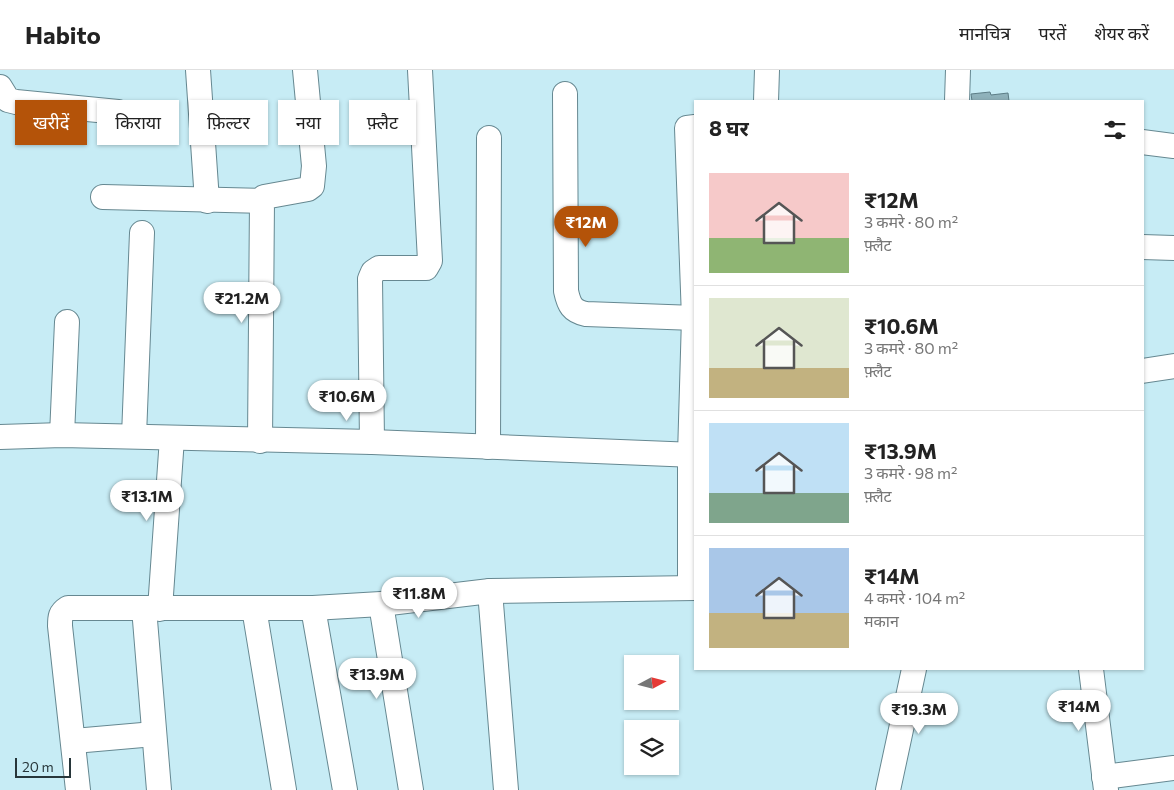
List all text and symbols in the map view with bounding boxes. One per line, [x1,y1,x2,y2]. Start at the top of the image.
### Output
text: Habito [25,20,101,49]
text: मानचित्र [959,22,1010,44]
text: परतें [1038,22,1066,44]
text: शेयर करें [1094,22,1149,44]
chip: खरीदें [15,100,87,145]
chip: किराया [97,100,179,145]
chip: फ़िल्टर [189,100,268,145]
chip: नया [278,100,339,145]
chip: फ़्लैट [349,100,416,145]
text: 8 घर [709,115,749,140]
icon: filters [1101,116,1129,144]
text: ₹12M [864,187,919,212]
icon: home [749,193,809,253]
pin: ₹12M [556,206,616,248]
text: ₹12M [565,212,607,231]
text: 3 कमरे · 80 m² [864,212,958,231]
text: फ़्लैट [864,235,892,254]
pin: ₹21.2M [201,282,283,324]
text: ₹21.2M [215,288,270,307]
text: ₹10.6M [864,313,939,338]
icon: home [749,318,809,378]
text: 3 कमरे · 80 m² [864,338,958,357]
text: फ़्लैट [864,361,892,380]
pin: ₹10.6M [306,380,388,422]
text: ₹10.6M [319,386,375,405]
text: ₹13.9M [864,438,937,463]
icon: home [749,443,809,503]
text: 3 कमरे · 98 m² [864,463,957,482]
pin: ₹13.1M [106,480,188,522]
text: ₹13.1M [121,486,173,505]
text: फ़्लैट [864,486,892,505]
text: ₹14M [864,563,920,588]
icon: home [749,568,809,628]
pin: ₹11.8M [378,576,460,619]
text: ₹11.8M [392,583,446,602]
text: 4 कमरे · 104 m² [864,588,965,607]
text: मकान [864,611,899,630]
north arrow [624,655,679,710]
map controls [624,655,679,775]
pin: ₹13.9M [336,658,418,700]
text: ₹13.9M [349,664,405,683]
pin: ₹14M [1049,690,1109,732]
pin: ₹19.3M [878,692,960,735]
text: ₹14M [1058,696,1100,715]
text: ₹19.3M [891,699,947,718]
button: layers [624,720,679,775]
scale bar [15,755,71,778]
text: 20 m [22,758,54,775]

